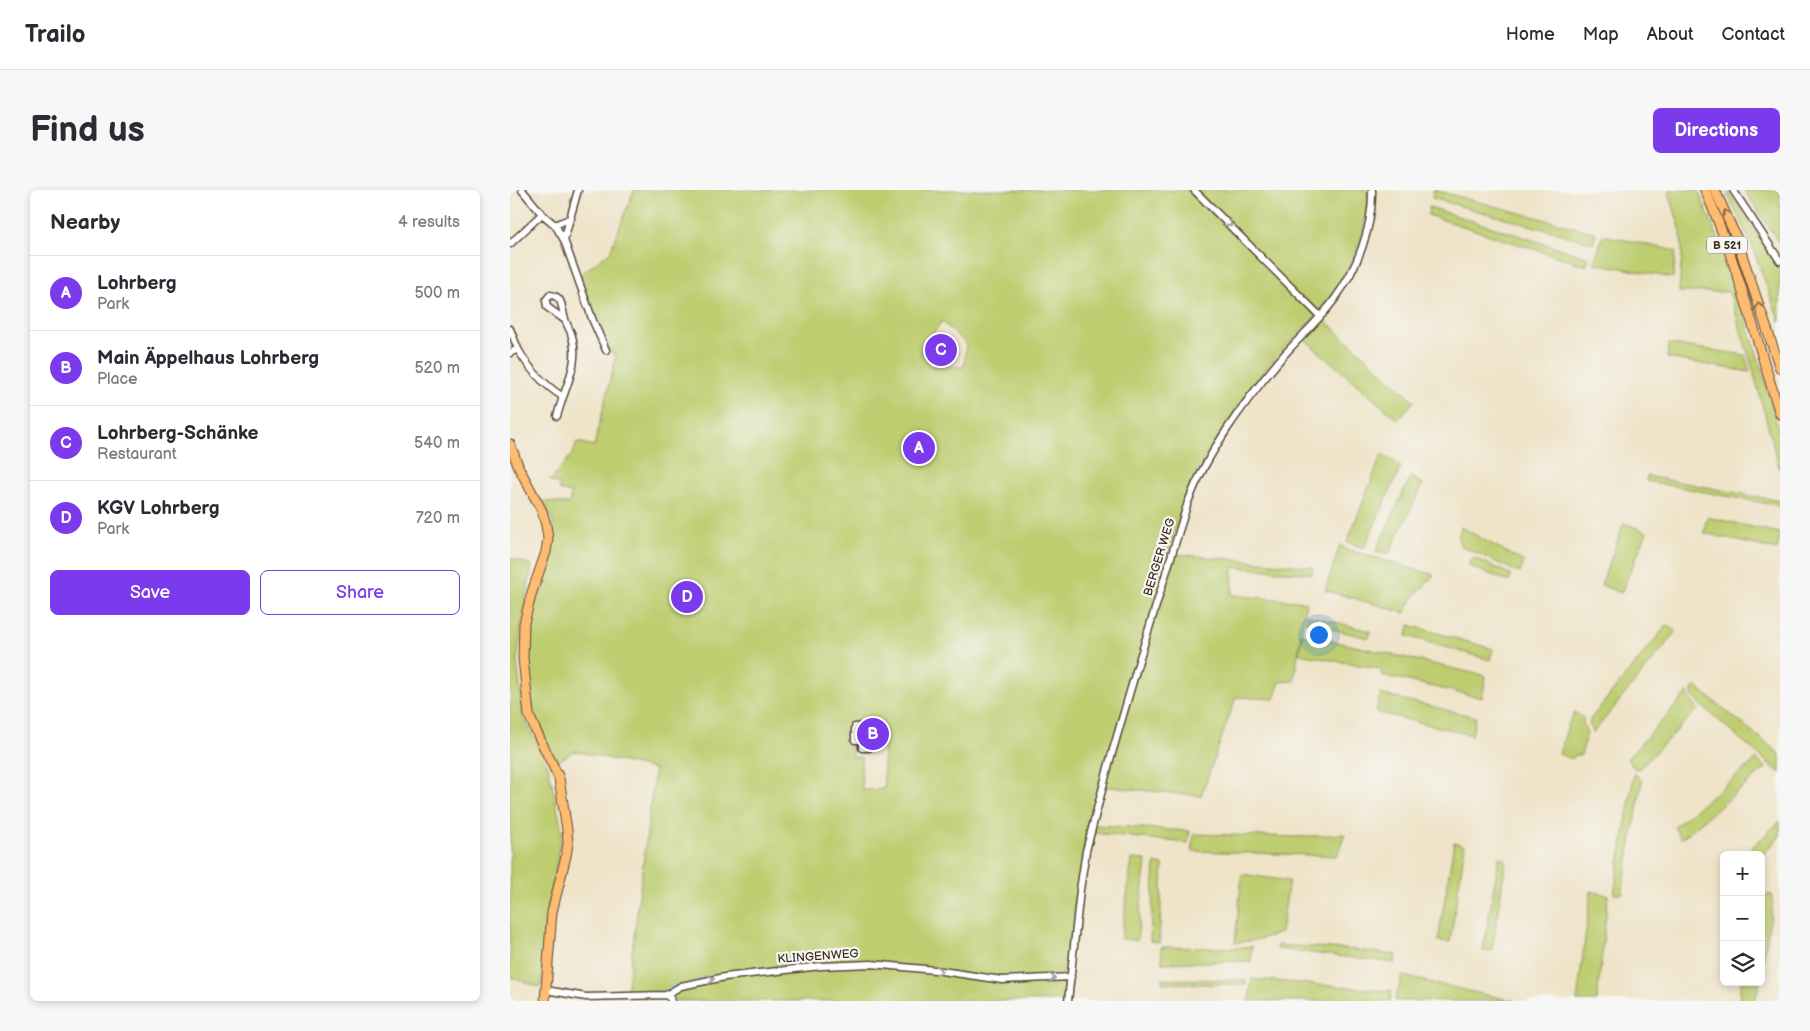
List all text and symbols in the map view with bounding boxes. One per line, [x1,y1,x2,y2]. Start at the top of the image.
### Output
text: Trailo [25,20,85,49]
text: Home [1506,24,1555,45]
text: Map [1583,24,1619,45]
text: About [1647,24,1694,45]
text: Contact [1722,24,1785,45]
button: Directions [1653,108,1780,153]
text: Find us [30,109,145,152]
one-way arrow [1721,209,1732,218]
text: Nearby [50,210,120,235]
text: 4 results [398,213,460,232]
one-way arrow [1223,218,1232,227]
road number: B 521 [1707,236,1747,254]
text: Lohrberg [97,272,176,295]
text: A [61,284,71,303]
text: 500 m [414,284,460,303]
text: Park [97,295,129,314]
one-way arrow [1755,302,1765,310]
pin: C [925,331,957,369]
text: Main Äppelhaus Lohrberg [97,347,319,370]
text: B [60,359,72,378]
text: 520 m [414,359,460,378]
text: Place [97,370,138,389]
text: Lohrberg-Schänke [97,422,259,445]
pin: A [903,429,935,467]
text: C [60,434,72,453]
text: 540 m [414,434,460,453]
text: Restaurant [97,445,177,464]
text: KGV Lohrberg [97,497,219,520]
text: D [60,509,72,528]
text: 720 m [416,509,460,528]
street label: BERGER WEG [1141,516,1178,598]
text: Park [97,520,129,539]
button: Save [50,570,250,615]
button: Share [260,570,460,615]
pin: D [671,578,703,616]
your location [1306,622,1332,648]
pin: B [857,715,889,753]
map controls [1720,851,1765,986]
button: + [1720,851,1765,896]
button: − [1720,896,1765,941]
button: layers [1720,941,1765,986]
street label: KLINGENWEG [777,946,859,967]
one-way arrow [936,965,944,976]
one-way arrow [1048,973,1056,983]
one-way arrow [707,975,716,985]

